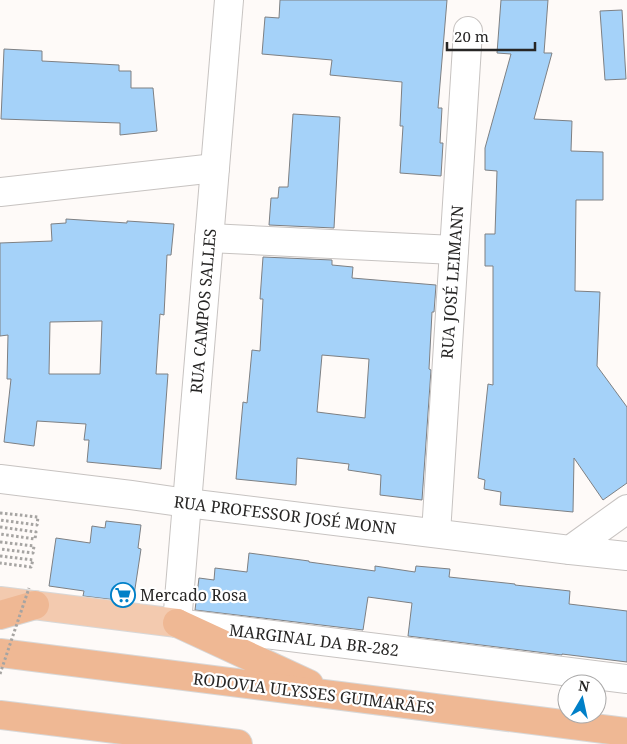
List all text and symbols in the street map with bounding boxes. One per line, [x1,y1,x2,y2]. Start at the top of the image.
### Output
scale bar [447,20,534,52]
text: 20 m [454,26,489,46]
street label: RUA JOSÉ LEIMANN [436,204,468,360]
street label: RUA CAMPOS SALLES [185,227,221,395]
street label: RUA PROFESSOR JOSÉ MONN [173,490,397,540]
supermarket icon: Mercado Rosa [110,582,136,608]
place label: Mercado Rosa [140,584,247,606]
street label: MARGINAL DA BR-282 [228,619,400,661]
street label: RODOVIA ULYSSES GUIMARÃES [192,667,436,719]
north arrow [557,674,607,724]
text: N [577,675,591,696]

